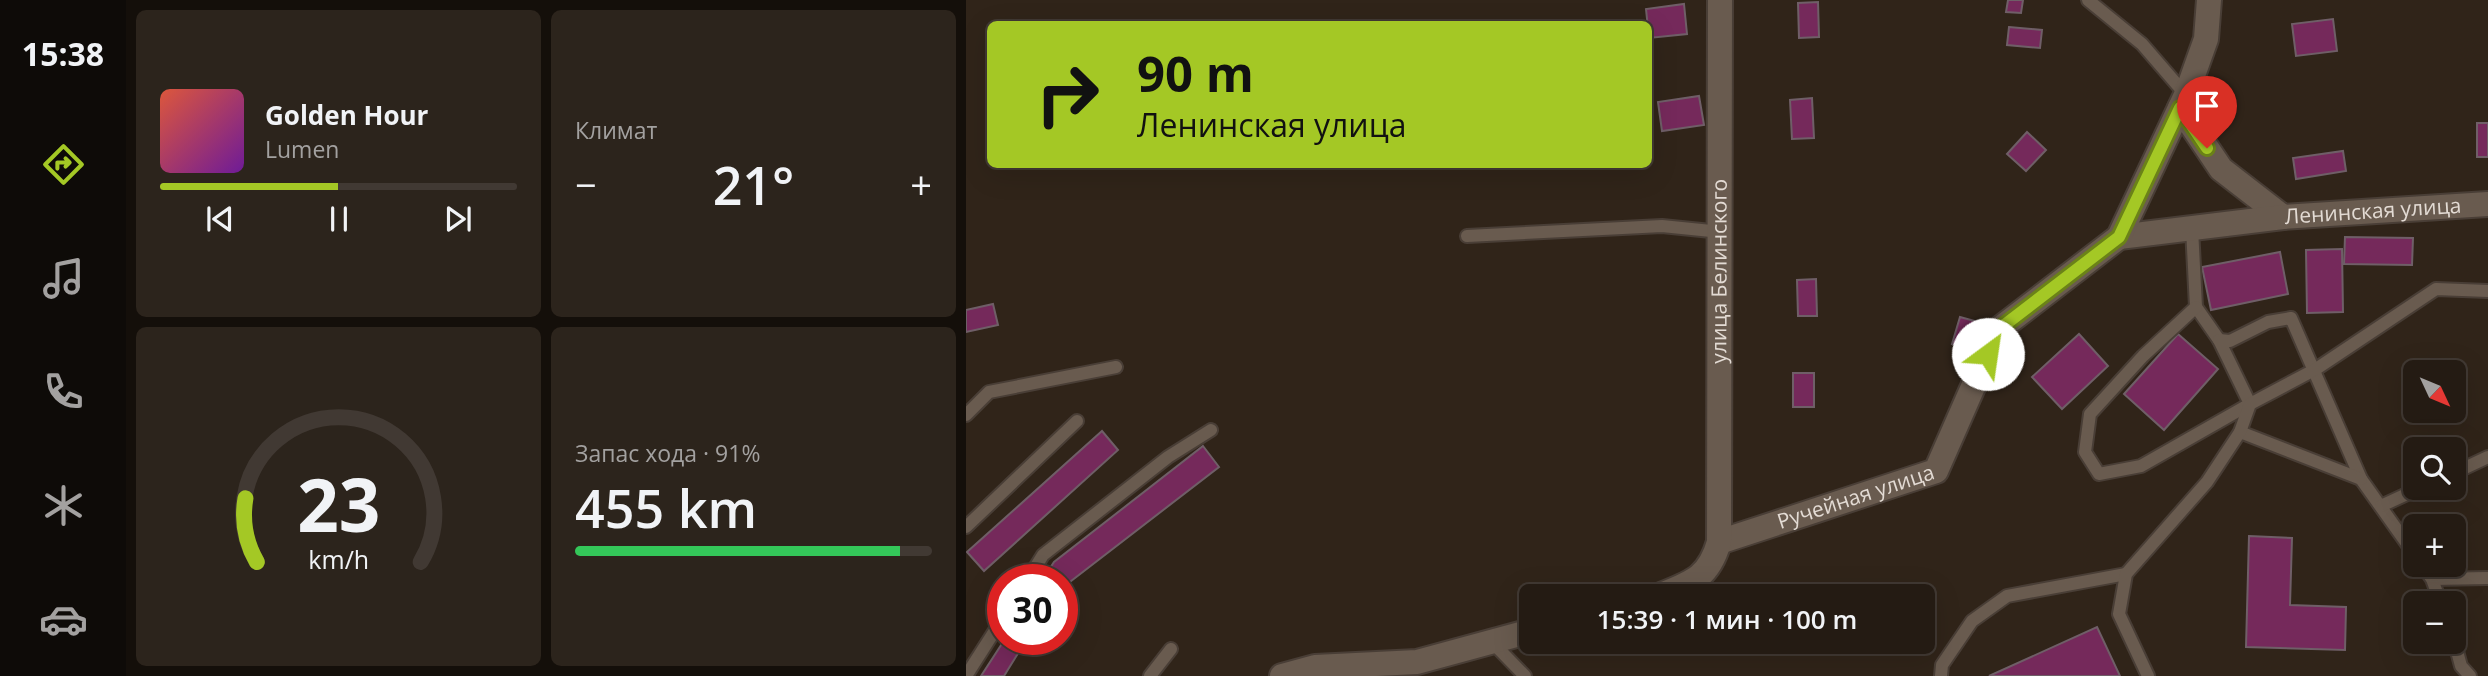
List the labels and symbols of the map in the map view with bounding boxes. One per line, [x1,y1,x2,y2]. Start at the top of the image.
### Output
pin [2177,76,2237,148]
street label: улица Белинского [1704,179,1733,364]
street label: Ленинская улица [2284,191,2462,230]
position arrow [1951,317,2025,391]
north arrow [2403,360,2466,424]
street label: Ручейная улица [1773,457,1938,535]
speed limit sign: 30 [987,564,1078,655]

